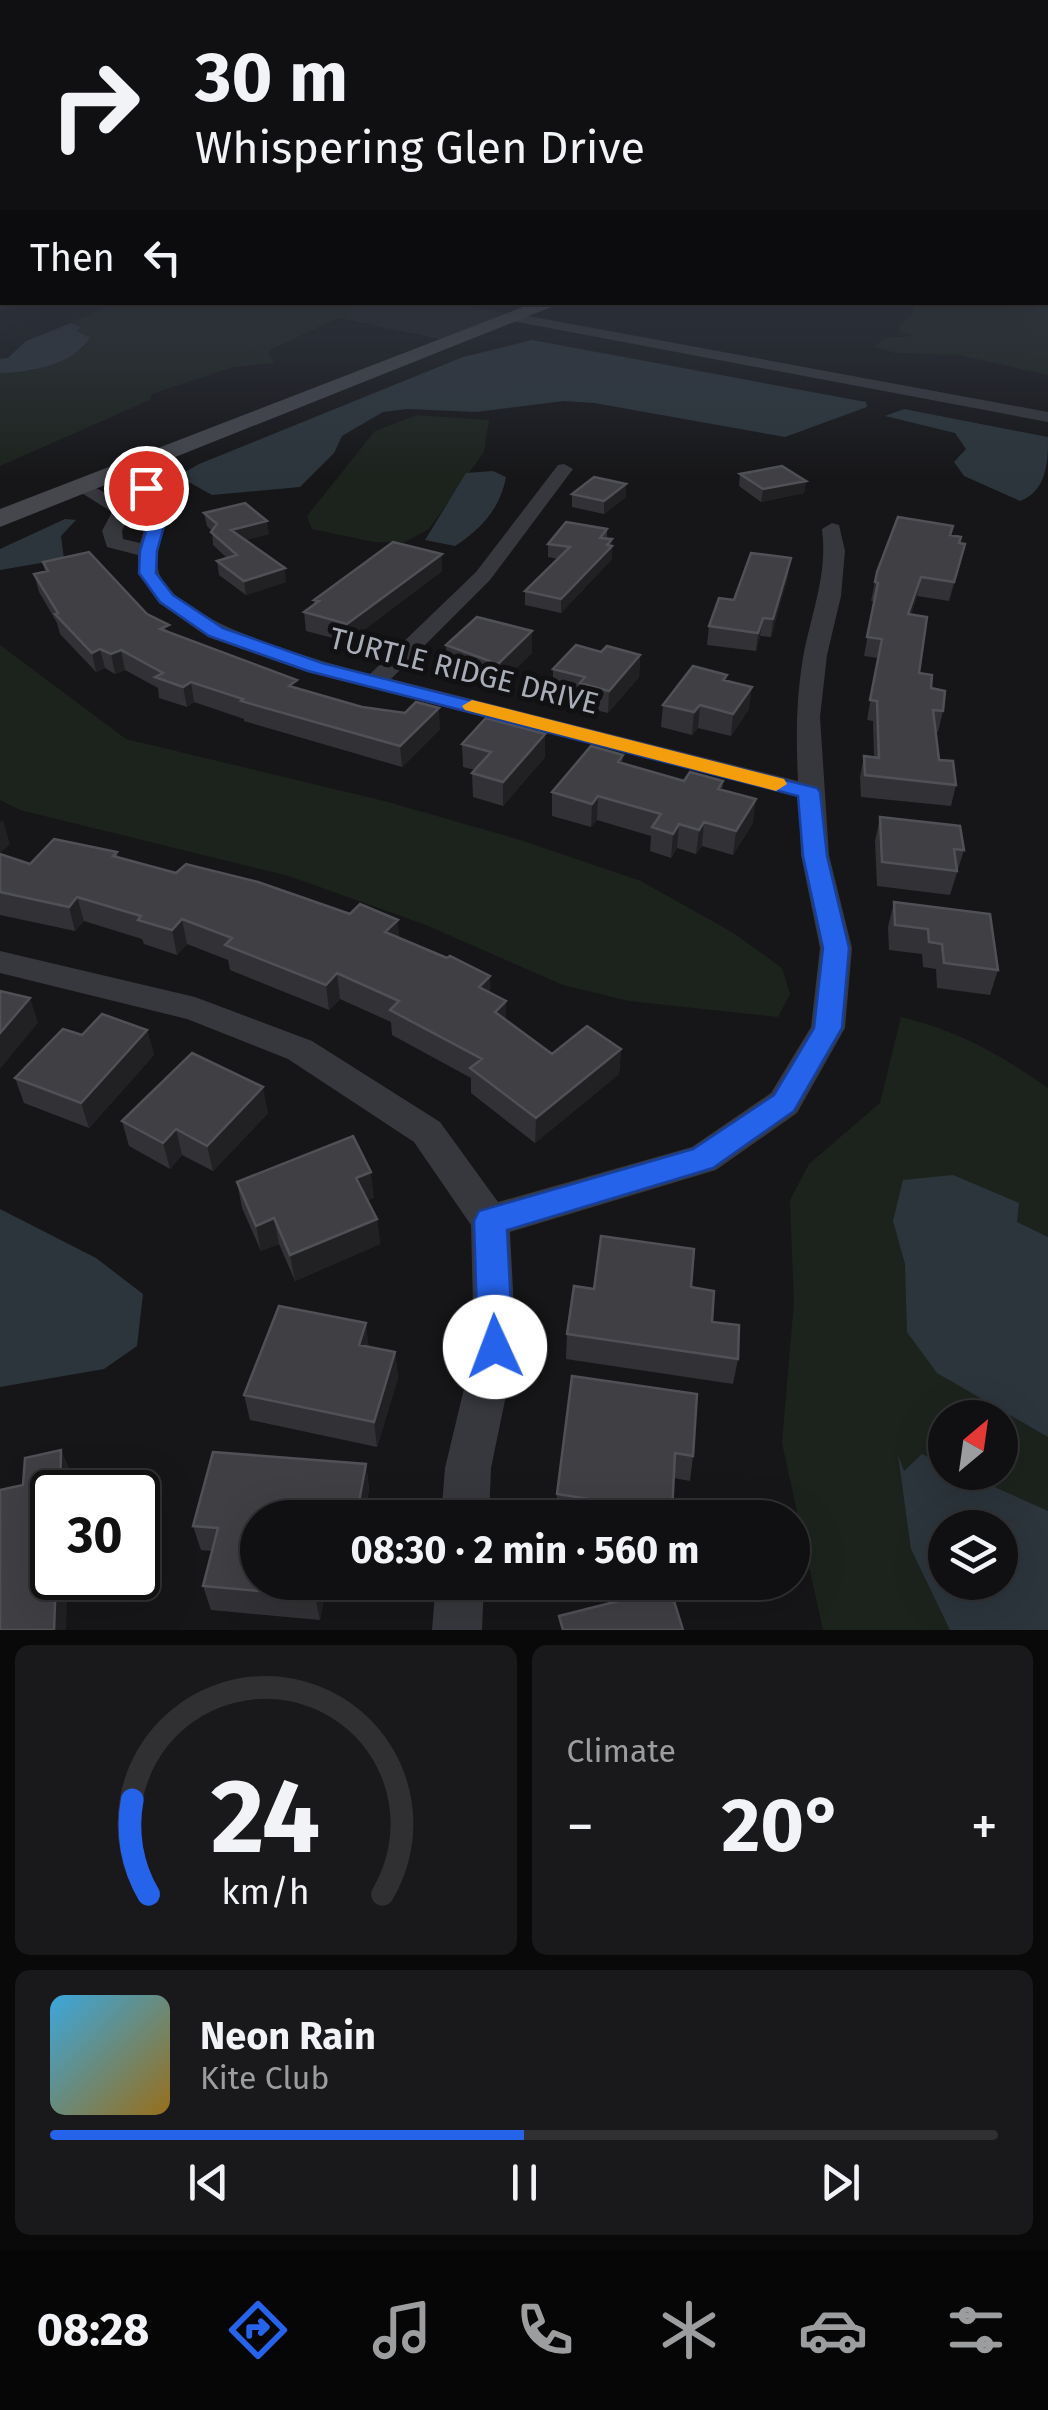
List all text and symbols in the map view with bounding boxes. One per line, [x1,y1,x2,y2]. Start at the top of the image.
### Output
text: 30 m [195,36,348,120]
icon: right [30,40,160,170]
text: Whispering Glen Drive [195,121,645,175]
icon: left [135,230,190,285]
text: Then [30,235,115,281]
pin [104,446,189,531]
icon: arrive [119,461,174,516]
street label: TURTLE RIDGE DRIVE [326,620,602,722]
position arrow [443,1295,547,1399]
north arrow [928,1400,1018,1490]
map controls [928,1400,1018,1600]
speed limit sign: 30 [30,1470,160,1600]
button: layers [928,1510,1018,1600]
text: 08:30 · 2 min · 560 m [351,1527,699,1573]
text: Climate [567,1732,676,1770]
text: 24 [211,1755,321,1880]
text: 20° [721,1781,843,1871]
text: − [567,1794,594,1860]
text: + [971,1794,998,1860]
text: km/h [222,1871,310,1913]
text: Neon Rain [200,2013,376,2059]
text: Kite Club [200,2059,329,2097]
icon: previous [181,2155,236,2210]
icon: pause [497,2155,552,2210]
icon: next [813,2155,868,2210]
icon: directions [223,2295,293,2365]
icon: music [367,2295,437,2365]
icon: phone [510,2295,580,2365]
icon: climate [654,2295,724,2365]
icon: car [798,2295,868,2365]
icon: filters [941,2295,1011,2365]
text: 08:28 [37,2303,149,2357]

